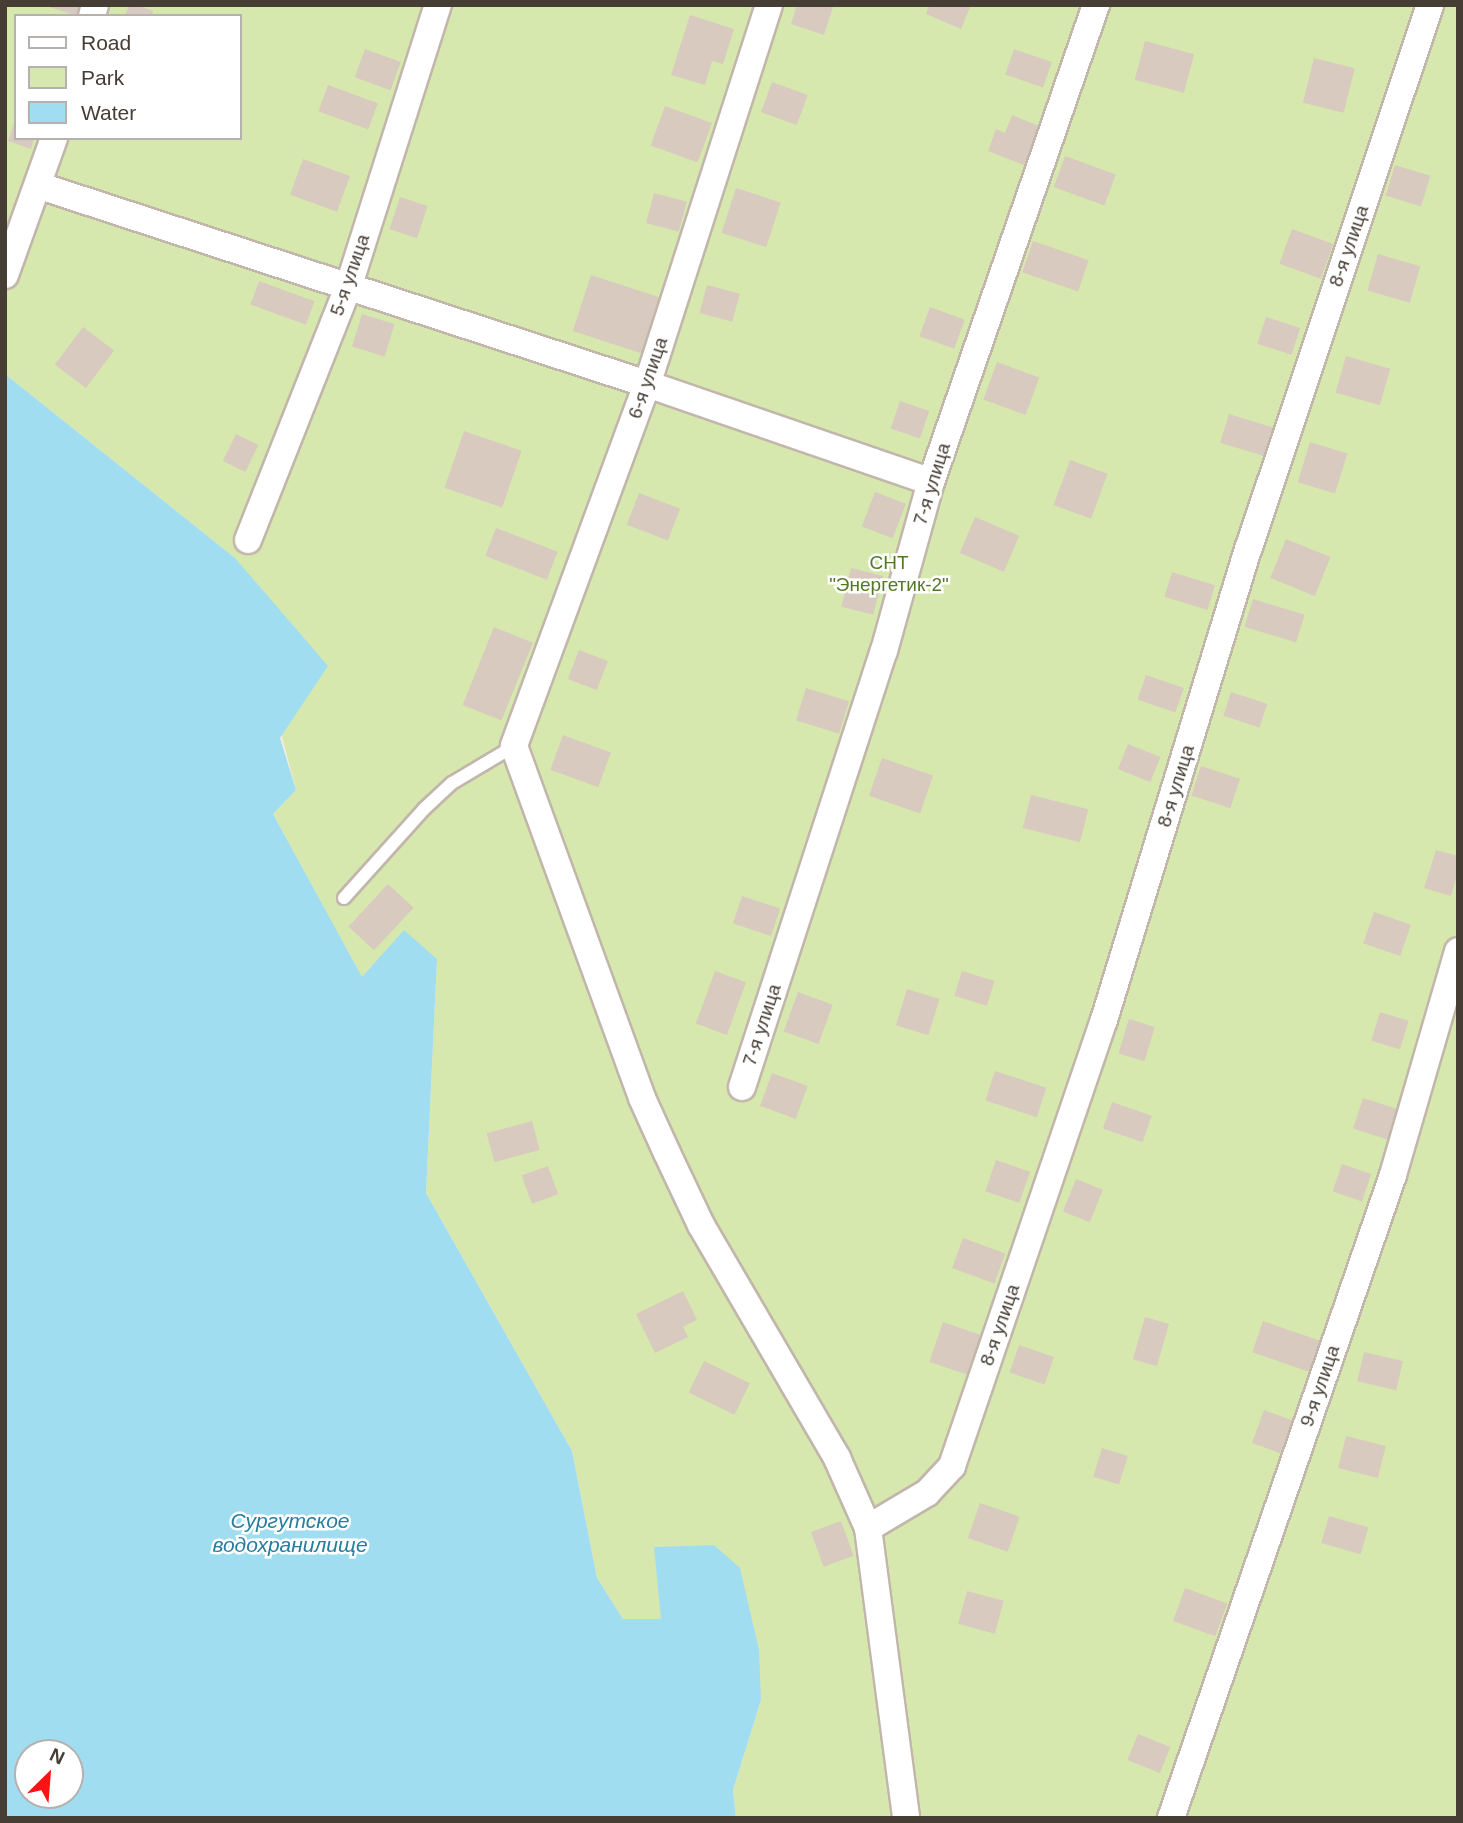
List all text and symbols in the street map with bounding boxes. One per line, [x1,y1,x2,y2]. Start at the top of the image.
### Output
legend [14,14,242,140]
text: Road [81,31,131,54]
text: Park [81,66,124,89]
text: Water [81,101,136,124]
street label: 8-я улица [1324,202,1374,290]
street label: 5-я улица [325,231,375,319]
street label: 6-я улица [623,334,673,422]
street label: 7-я улица [909,440,955,528]
park label: СHТ "Энергетик-2" [829,552,949,596]
street label: 8-я улица [1153,742,1199,830]
street label: 7-я улица [738,981,786,1069]
street label: 8-я улица [975,1281,1025,1369]
street label: 9-я улица [1295,1342,1345,1430]
water label: Сургутское водохранилище [212,1508,368,1558]
north arrow [14,1739,84,1809]
text: N [47,1744,68,1769]

